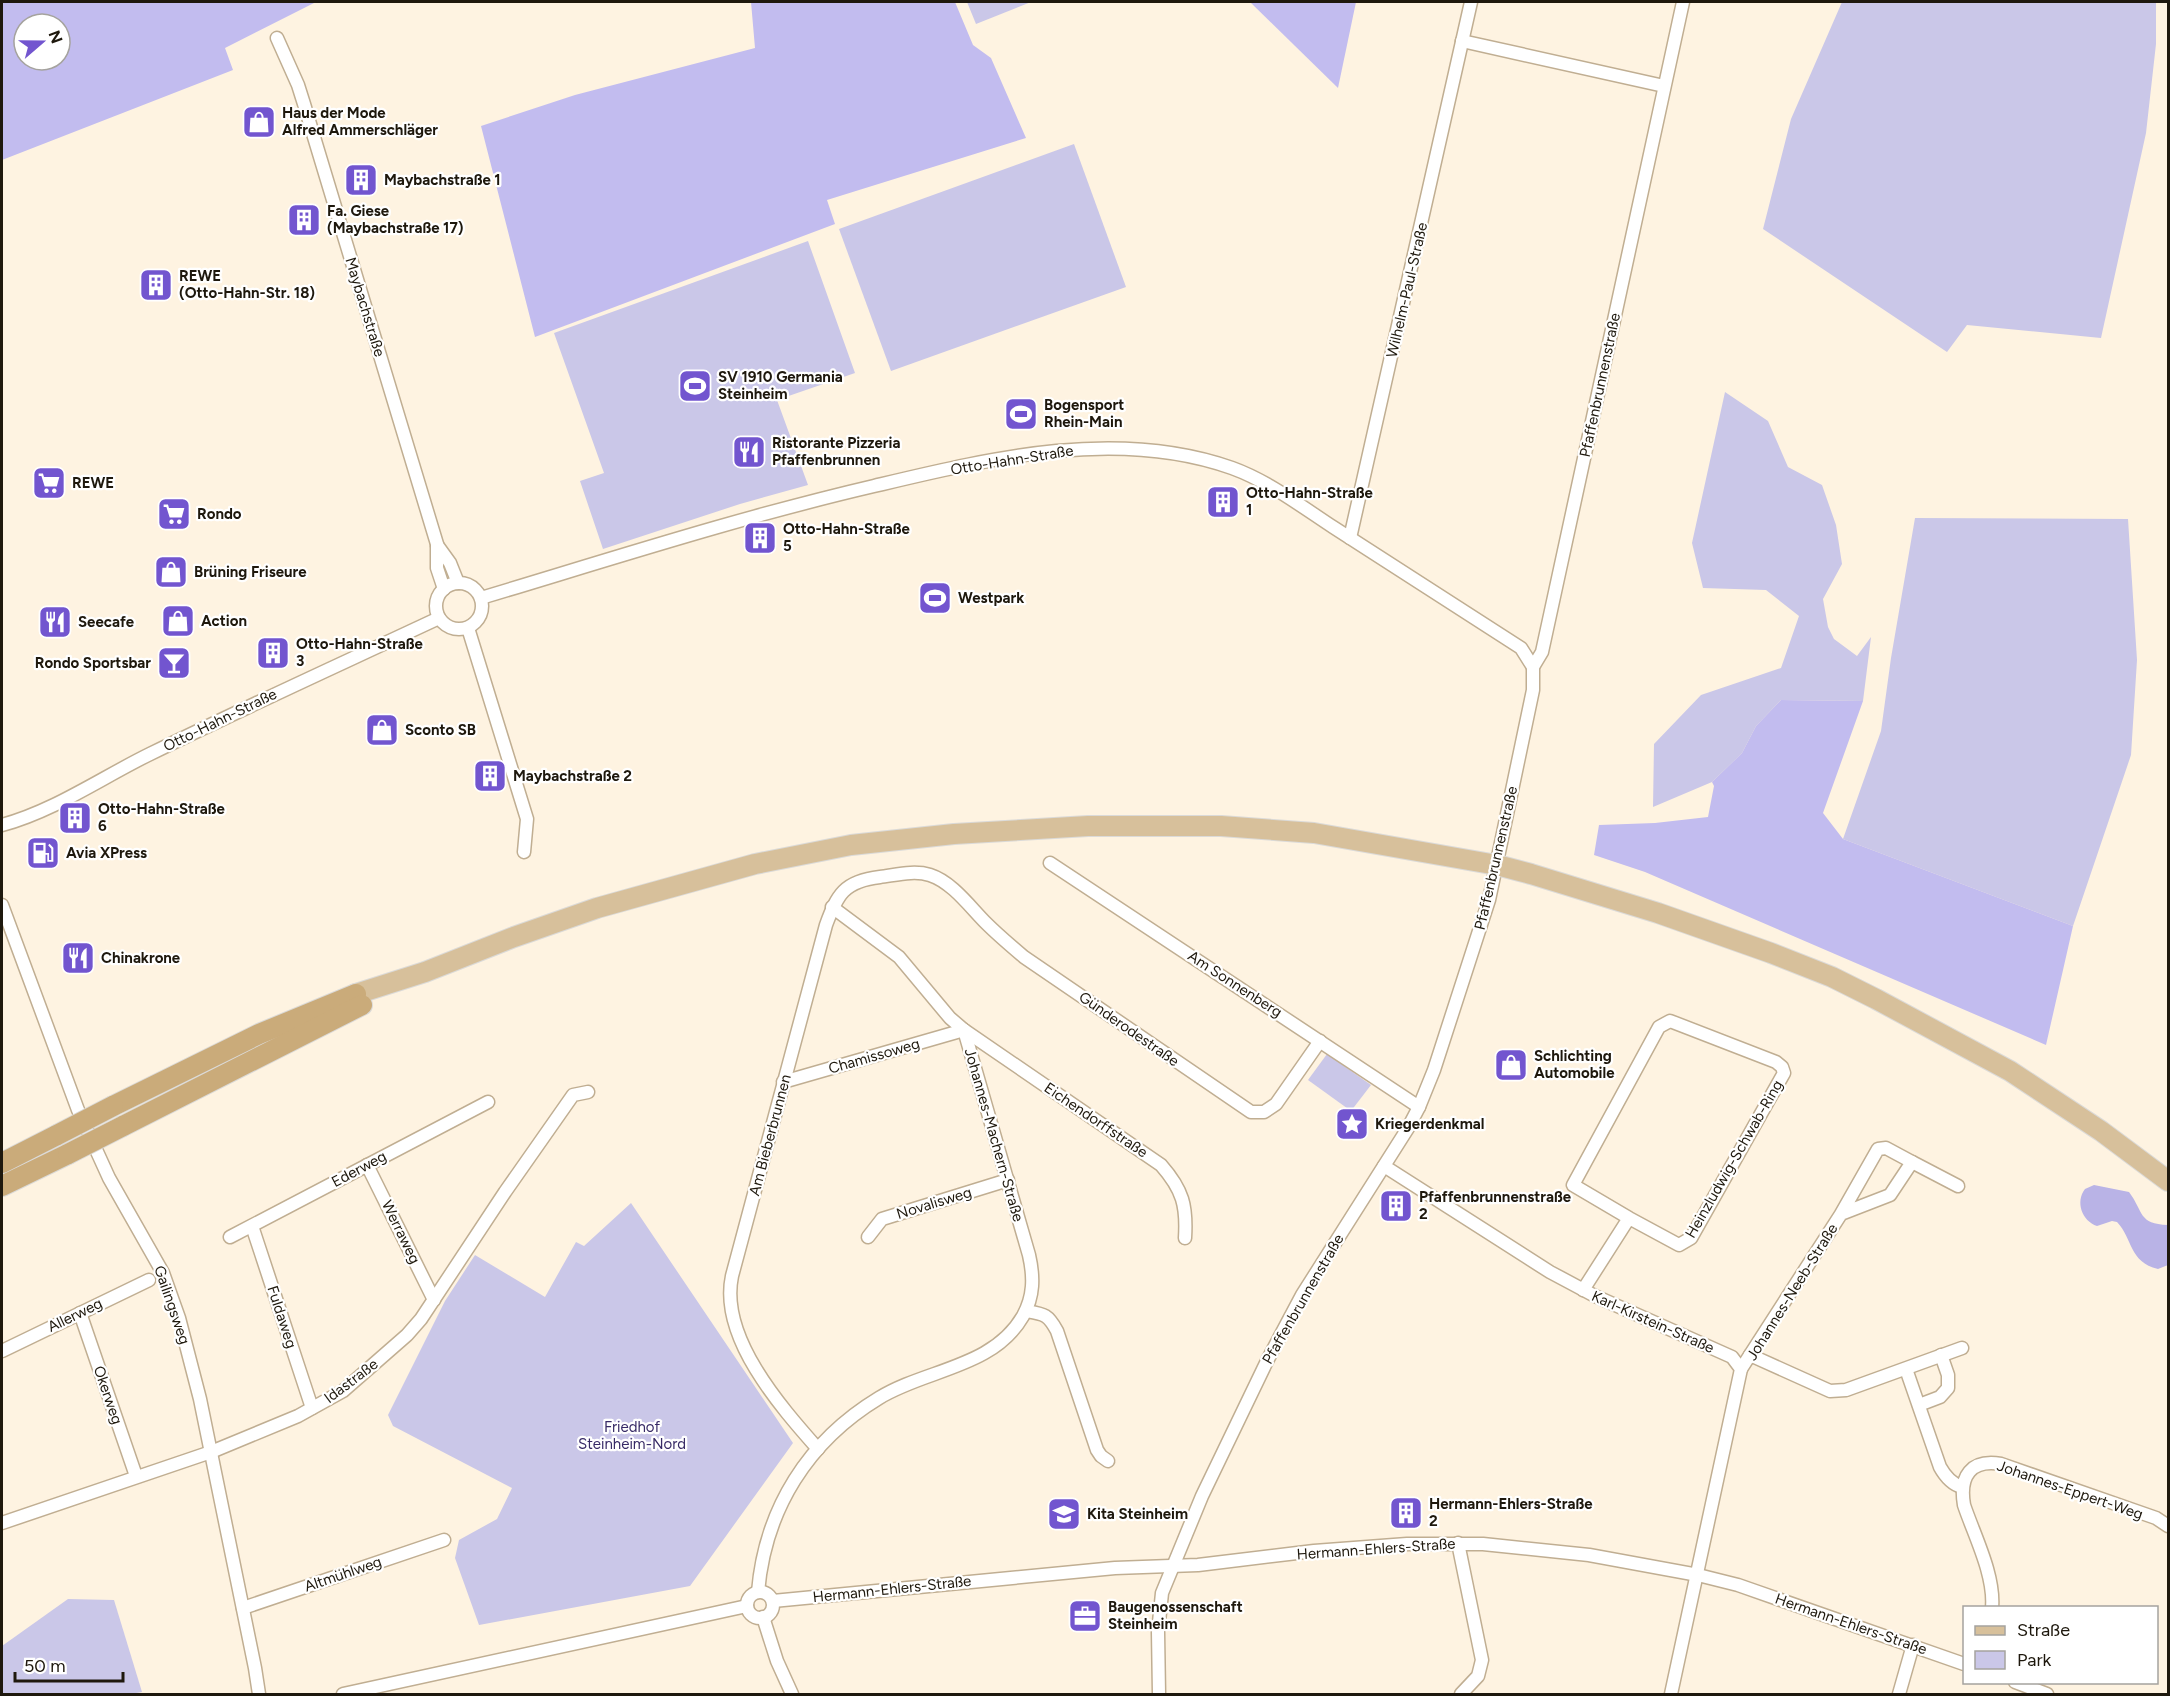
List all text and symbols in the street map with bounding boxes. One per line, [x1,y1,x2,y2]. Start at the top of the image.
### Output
north arrow [12,12,72,72]
text: N [45,28,67,46]
shop icon: Haus der Mode Alfred Ammerschläger [241,104,277,140]
place label: Haus der Mode Alfred Ammerschläger [282,104,438,139]
building icon: Maybachstraße 1 [343,162,379,198]
place label: Maybachstraße 1 [384,171,501,189]
building icon: Fa. Giese (Maybachstraße 17) [286,202,322,238]
place label: Fa. Giese (Maybachstraße 17) [327,202,464,237]
street label: Wilhelm-Paul-Straße [1383,221,1431,359]
street label: Maybachstraße [341,255,389,359]
building icon: REWE (Otto-Hahn-Str. 18) [138,267,174,303]
place label: REWE (Otto-Hahn-Str. 18) [179,267,315,302]
street label: Pfaffenbrunnenstraße [1576,311,1624,459]
sports icon: SV 1910 Germania Steinheim [677,368,713,404]
place label: SV 1910 Germania Steinheim [718,368,843,403]
sports icon: Bogensport Rhein-Main [1003,396,1039,432]
place label: Bogensport Rhein-Main [1044,396,1124,431]
restaurant icon: Ristorante Pizzeria Pfaffenbrunnen [731,434,767,470]
place label: Ristorante Pizzeria Pfaffenbrunnen [772,434,900,469]
street label: Otto-Hahn-Straße [949,441,1075,479]
supermarket icon: REWE [31,465,67,501]
place label: REWE [72,474,114,492]
building icon: Otto-Hahn-Straße 1 [1205,484,1241,520]
place label: Otto-Hahn-Straße 1 [1246,484,1374,519]
supermarket icon: Rondo [156,496,192,532]
place label: Rondo [197,505,242,523]
building icon: Otto-Hahn-Straße 5 [742,520,778,556]
place label: Otto-Hahn-Straße 5 [783,520,911,555]
shop icon: Brüning Friseure [153,554,189,590]
place label: Brüning Friseure [194,563,307,581]
sports icon: Westpark [917,580,953,616]
place label: Westpark [958,589,1024,607]
shop icon: Action [160,603,196,639]
restaurant icon: Seecafe [37,604,73,640]
place label: Action [201,612,247,630]
place label: Seecafe [78,613,135,631]
building icon: Otto-Hahn-Straße 3 [255,635,291,671]
place label: Otto-Hahn-Straße 3 [296,635,424,670]
bar icon: Rondo Sportsbar [156,645,192,681]
place label: Rondo Sportsbar [35,654,151,672]
street label: Otto-Hahn-Straße [160,685,280,755]
shop icon: Sconto SB [364,712,400,748]
place label: Sconto SB [405,721,476,739]
building icon: Maybachstraße 2 [472,758,508,794]
place label: Maybachstraße 2 [513,767,632,785]
street label: Pfaffenbrunnenstraße [1471,784,1521,932]
building icon: Otto-Hahn-Straße 6 [57,800,93,836]
place label: Otto-Hahn-Straße 6 [98,800,226,835]
fuel station icon: Avia XPress [25,835,61,871]
place label: Avia XPress [66,844,147,862]
restaurant icon: Chinakrone [60,940,96,976]
street label: Am Sonnenberg [1185,947,1285,1021]
place label: Chinakrone [101,949,181,967]
street label: Günderodestraße [1076,988,1182,1070]
street label: Chamissoweg [826,1034,922,1078]
street label: Johannes-Machern-Straße [961,1046,1027,1224]
shop icon: Schlichting Automobile [1493,1047,1529,1083]
place label: Schlichting Automobile [1534,1047,1615,1082]
street label: Am Bieberbrunnen [745,1072,795,1198]
street label: Heinzludwig-Schwab-Ring [1681,1077,1787,1241]
street label: Eichendorffstraße [1041,1079,1151,1161]
place icon: Kriegerdenkmal [1334,1106,1370,1142]
place label: Kriegerdenkmal [1375,1115,1484,1133]
street label: Ederweg [329,1147,389,1191]
street label: Novalisweg [894,1183,974,1223]
building icon: Pfaffenbrunnenstraße 2 [1378,1188,1414,1224]
place label: Pfaffenbrunnenstraße 2 [1419,1188,1572,1223]
street label: Werraweg [378,1197,424,1267]
street label: Johannes-Neeb-Straße [1743,1220,1841,1364]
street label: Pfaffenbrunnenstraße [1258,1231,1348,1367]
street label: Gailingsweg [150,1263,194,1347]
street label: Fuldaweg [263,1284,301,1350]
street label: Karl-Kirstein-Straße [1589,1287,1717,1357]
street label: Allerweg [45,1294,105,1336]
street label: Idastraße [321,1355,381,1407]
street label: Okerweg [90,1363,126,1427]
park label: Friedhof Steinheim-Nord [578,1418,686,1453]
street label: Johannes-Eppert-Weg [1995,1457,2145,1523]
building icon: Hermann-Ehlers-Straße 2 [1388,1495,1424,1531]
place label: Hermann-Ehlers-Straße 2 [1429,1495,1593,1530]
school or university icon: Kita Steinheim [1046,1496,1082,1532]
place label: Kita Steinheim [1087,1505,1188,1523]
street label: Hermann-Ehlers-Straße [1296,1534,1456,1564]
street label: Altmühlweg [302,1552,384,1596]
street label: Hermann-Ehlers-Straße [812,1572,972,1606]
street label: Hermann-Ehlers-Straße [1773,1590,1929,1658]
office icon: Baugenossenschaft Steinheim [1067,1598,1103,1634]
place label: Baugenossenschaft Steinheim [1108,1598,1243,1633]
legend [1963,1606,2158,1684]
text: Straße [2017,1619,2070,1641]
scale bar [15,1645,123,1683]
text: Park [2017,1649,2052,1671]
text: 50 m [24,1655,66,1677]

